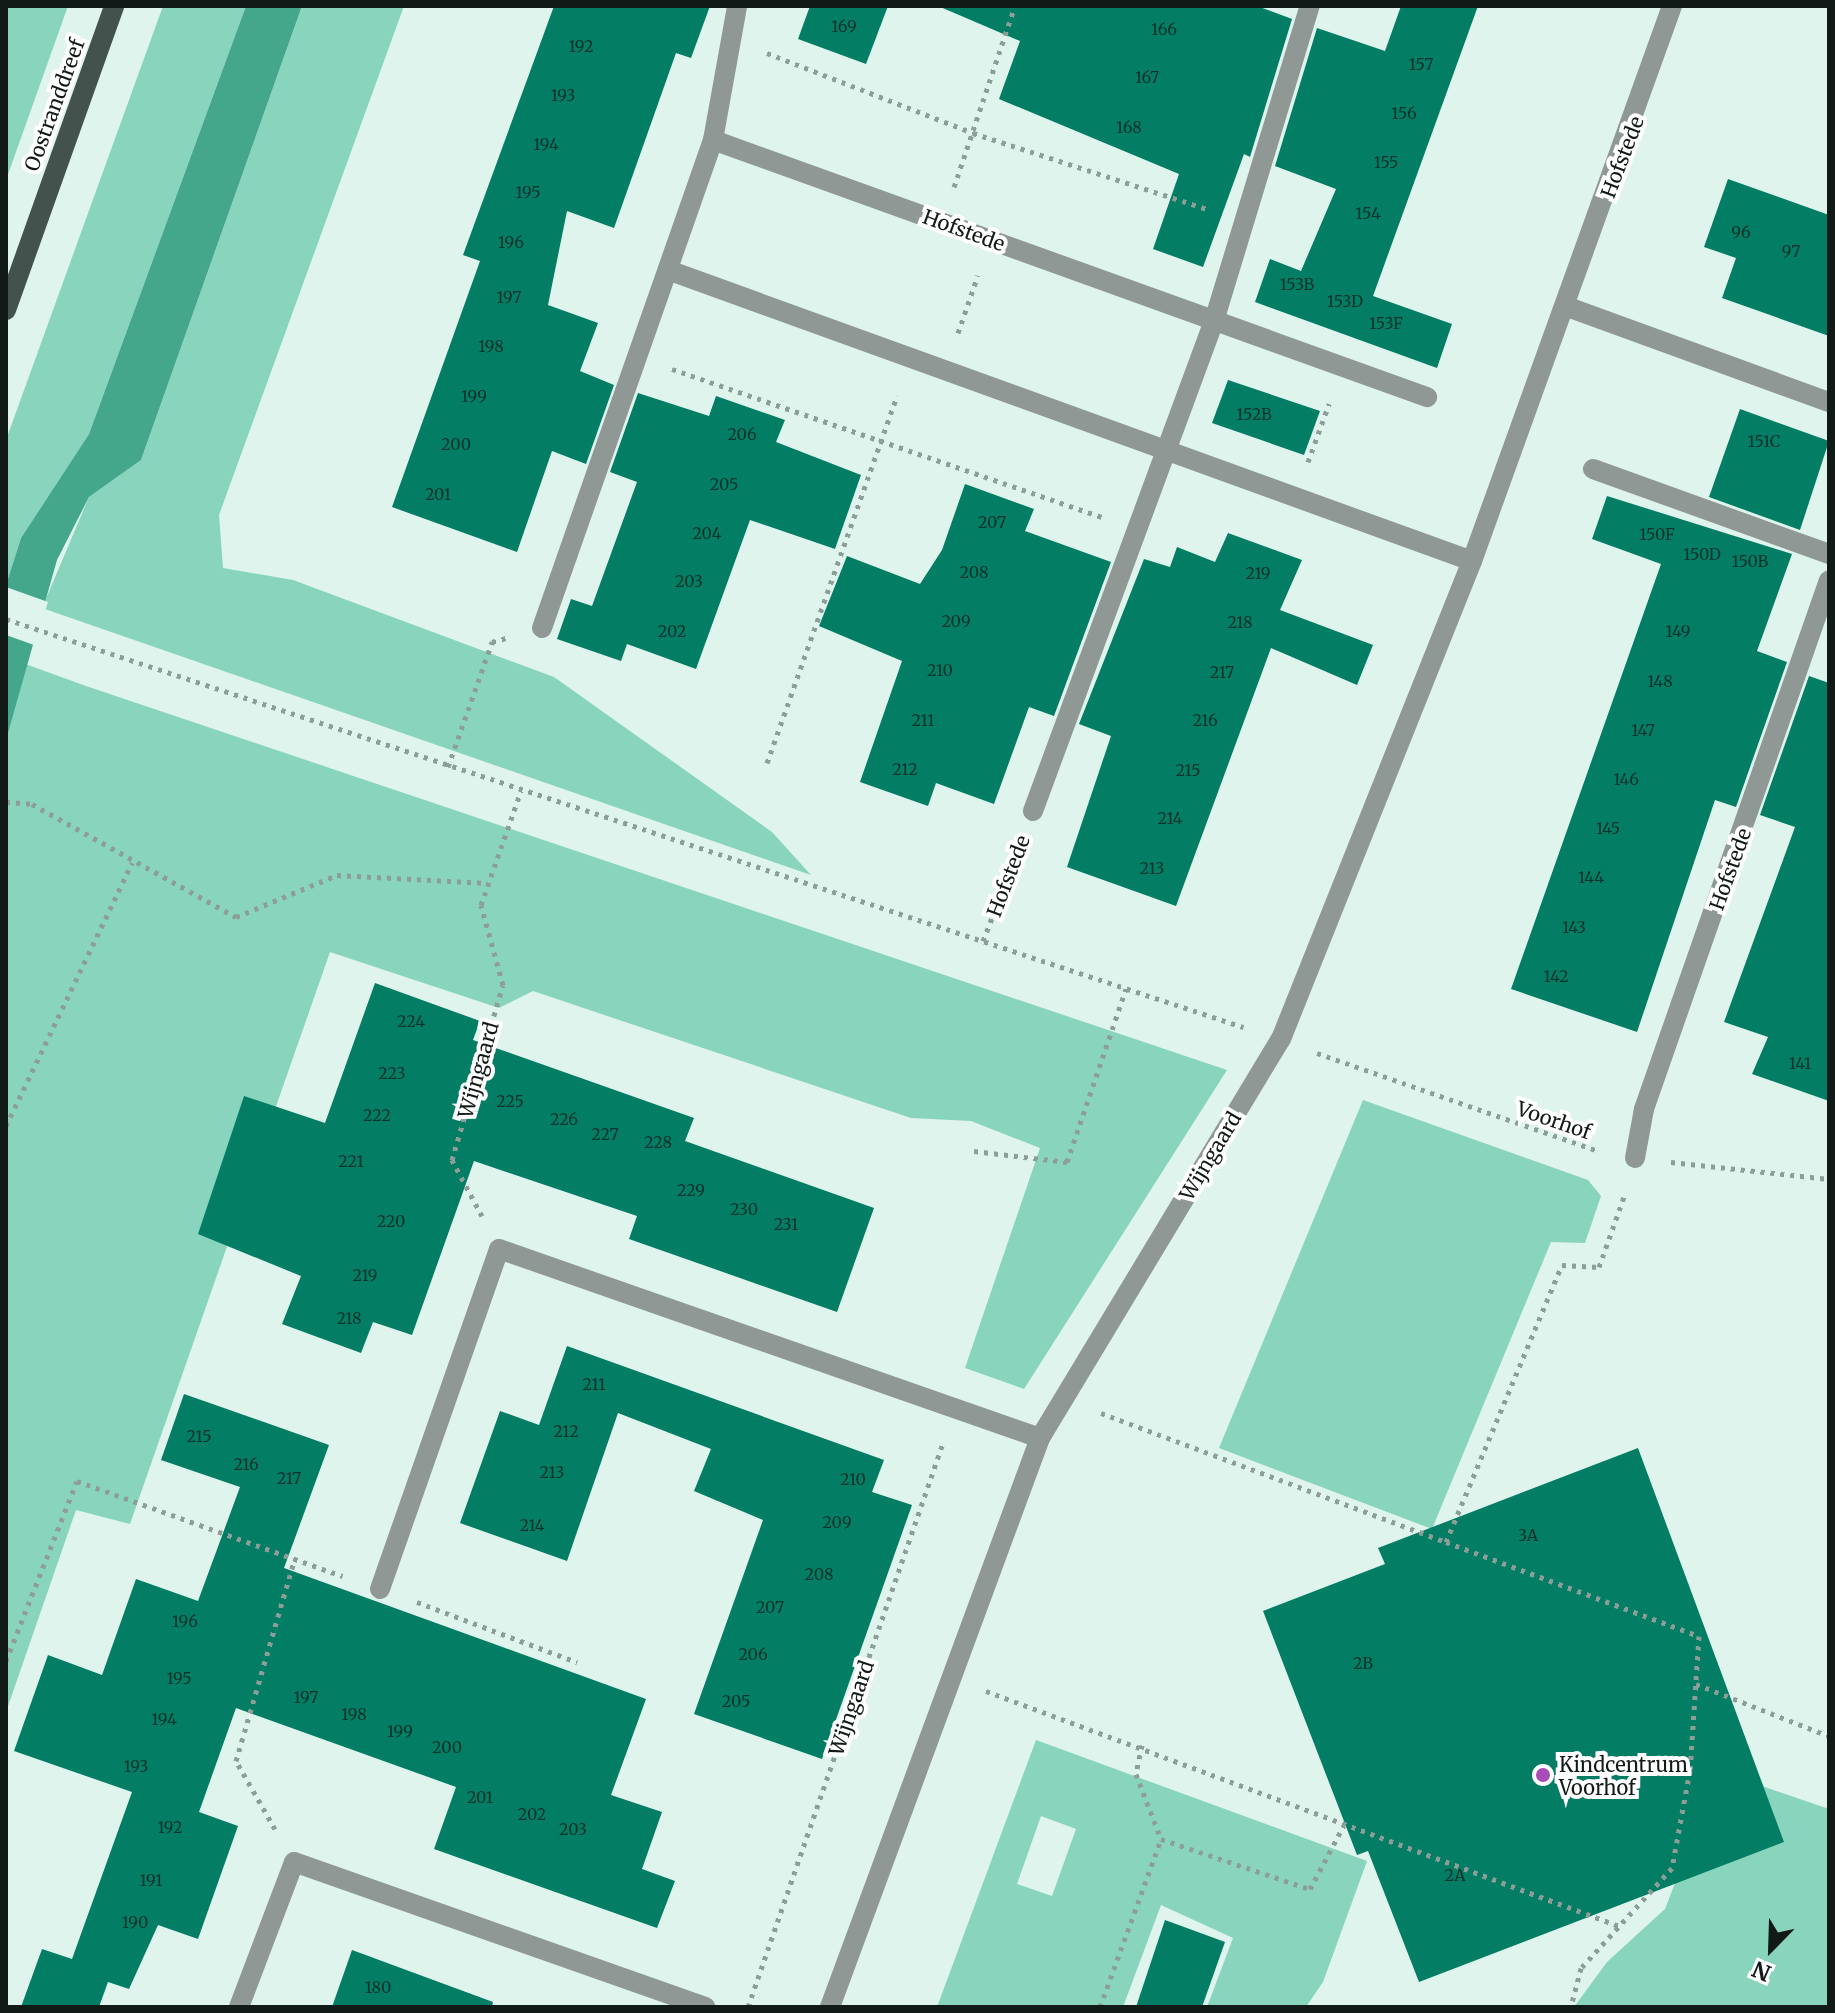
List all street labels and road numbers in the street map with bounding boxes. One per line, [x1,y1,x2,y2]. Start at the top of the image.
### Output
street label: Oostranddreef [19,36,89,174]
street label: Hofstede [1596,113,1648,201]
street label: Hofstede [920,204,1008,256]
street label: Hofstede [1704,825,1756,913]
street label: Hofstede [982,832,1034,920]
street label: Wijngaard [453,1019,503,1121]
street label: Voorhof [1514,1096,1594,1144]
street label: Wijngaard [1174,1107,1246,1205]
street label: Wijngaard [824,1657,878,1759]

